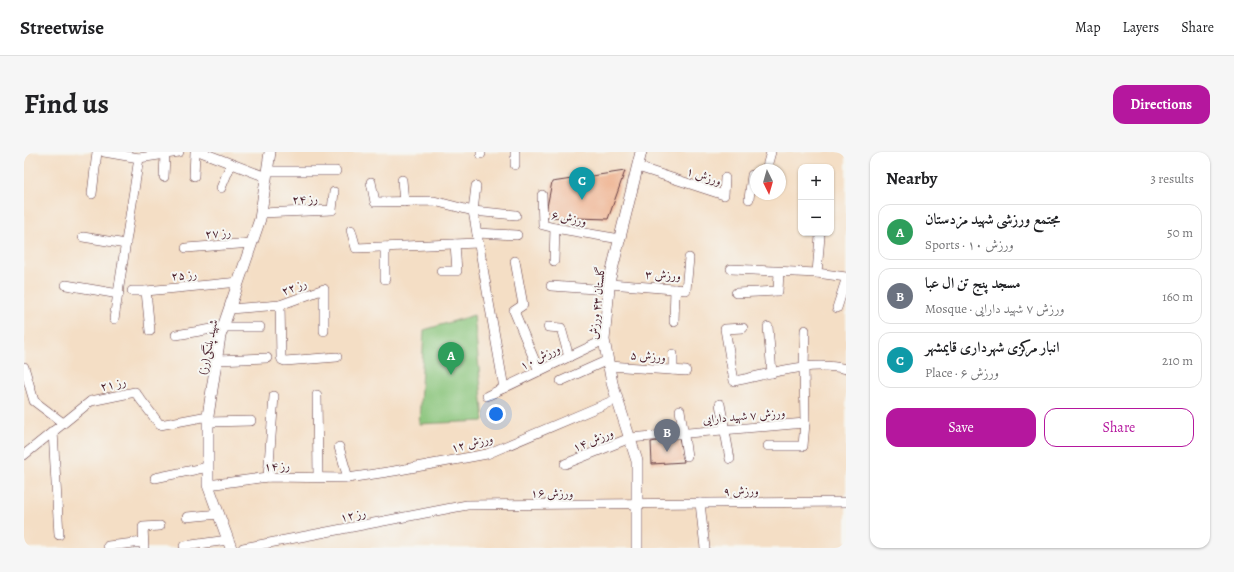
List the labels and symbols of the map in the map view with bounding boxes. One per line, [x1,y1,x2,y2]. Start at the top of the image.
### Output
street label: ورزش ۱ [685,163,724,189]
north arrow [750,164,786,200]
pin: C [569,167,595,200]
street label: رز ۲۴ [292,191,318,207]
street label: ورزش ۶ [550,207,588,229]
street label: رز ۲۷ [204,224,232,242]
street label: گلستان ۴۳ ورزش [585,265,609,341]
street label: رز ۲۵ [170,266,198,284]
street label: ورزش ۳ [645,266,681,284]
street label: رز ۲۲ [279,275,309,299]
street label: شهید پلنگی(رز) [194,318,223,376]
street label: ورزش ۱۰ [517,340,563,374]
pin: A [438,342,464,375]
street label: ورزش ۵ [630,347,667,365]
street label: رز ۲۱ [99,373,128,395]
your location [486,404,506,424]
street label: ورزش ۷ شهید دارایی [702,404,786,428]
pin: B [654,419,680,452]
street label: ورزش ۱۴ [570,425,616,455]
street label: ورزش ۱۲ [449,430,495,456]
street label: رز ۱۴ [264,458,290,474]
street label: ورزش ۹ [723,483,759,499]
street label: ورزش ۱۶ [531,485,574,501]
street label: رز ۱۲ [339,505,367,525]

